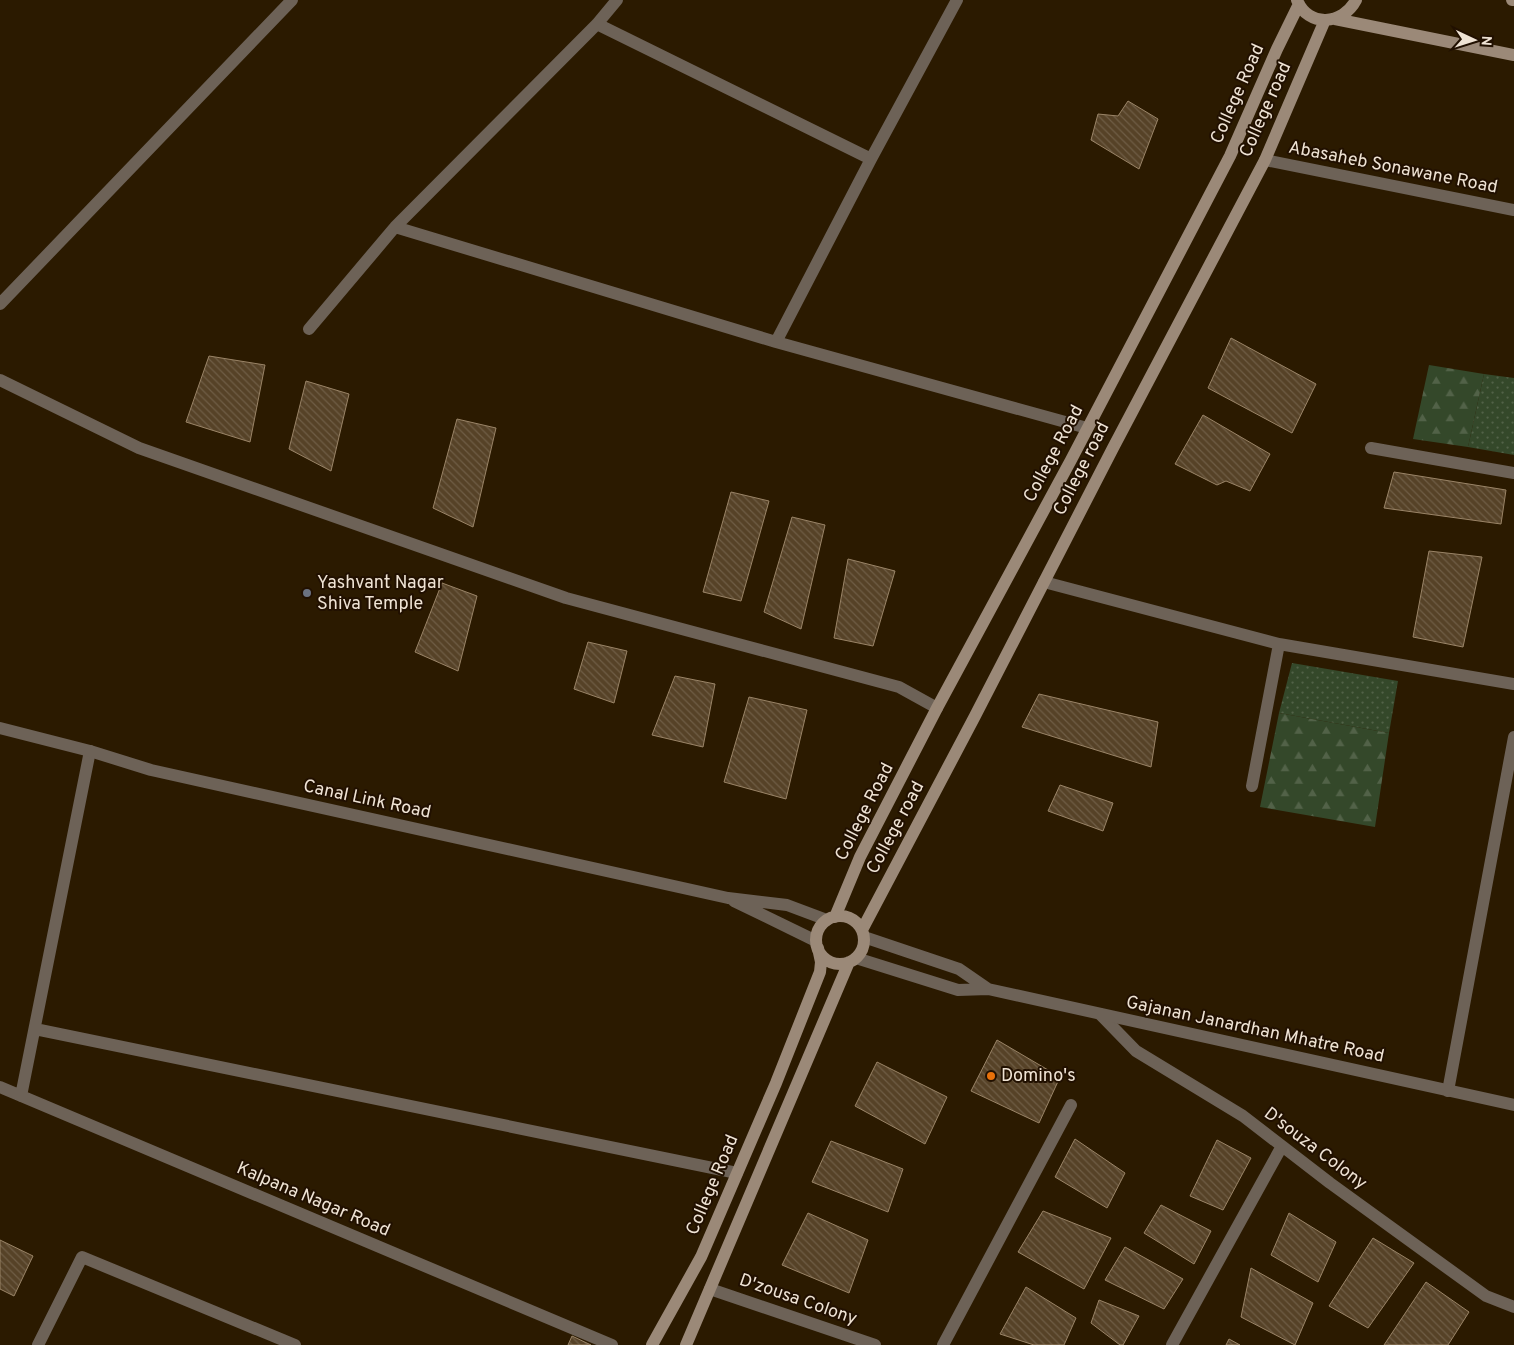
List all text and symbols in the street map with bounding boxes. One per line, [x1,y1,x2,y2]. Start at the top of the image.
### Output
north arrow [1449,15,1499,65]
text: N [1477,35,1494,46]
street label: College Road [1206,41,1270,147]
street label: College road [1235,59,1297,161]
street label: Abasaheb Sonawane Road [1286,136,1500,200]
street label: College Road [1019,401,1089,507]
street label: College road [1049,418,1115,520]
place label: Yashvant Nagar Shiva Temple [317,572,444,616]
marker: Yashvant Nagar Shiva Temple [301,587,313,599]
street label: College Road [830,759,900,865]
street label: Canal Link Road [301,775,433,825]
street label: College road [862,778,930,878]
street label: Gajanan Janardhan Mhatre Road [1124,991,1386,1069]
place label: Domino's [1001,1065,1076,1088]
marker: Domino's [985,1070,997,1082]
street label: D'souza Colony [1259,1103,1371,1195]
street label: College Road [682,1131,744,1239]
street label: Kalpana Nagar Road [233,1157,393,1243]
street label: D'zousa Colony [736,1269,860,1331]

